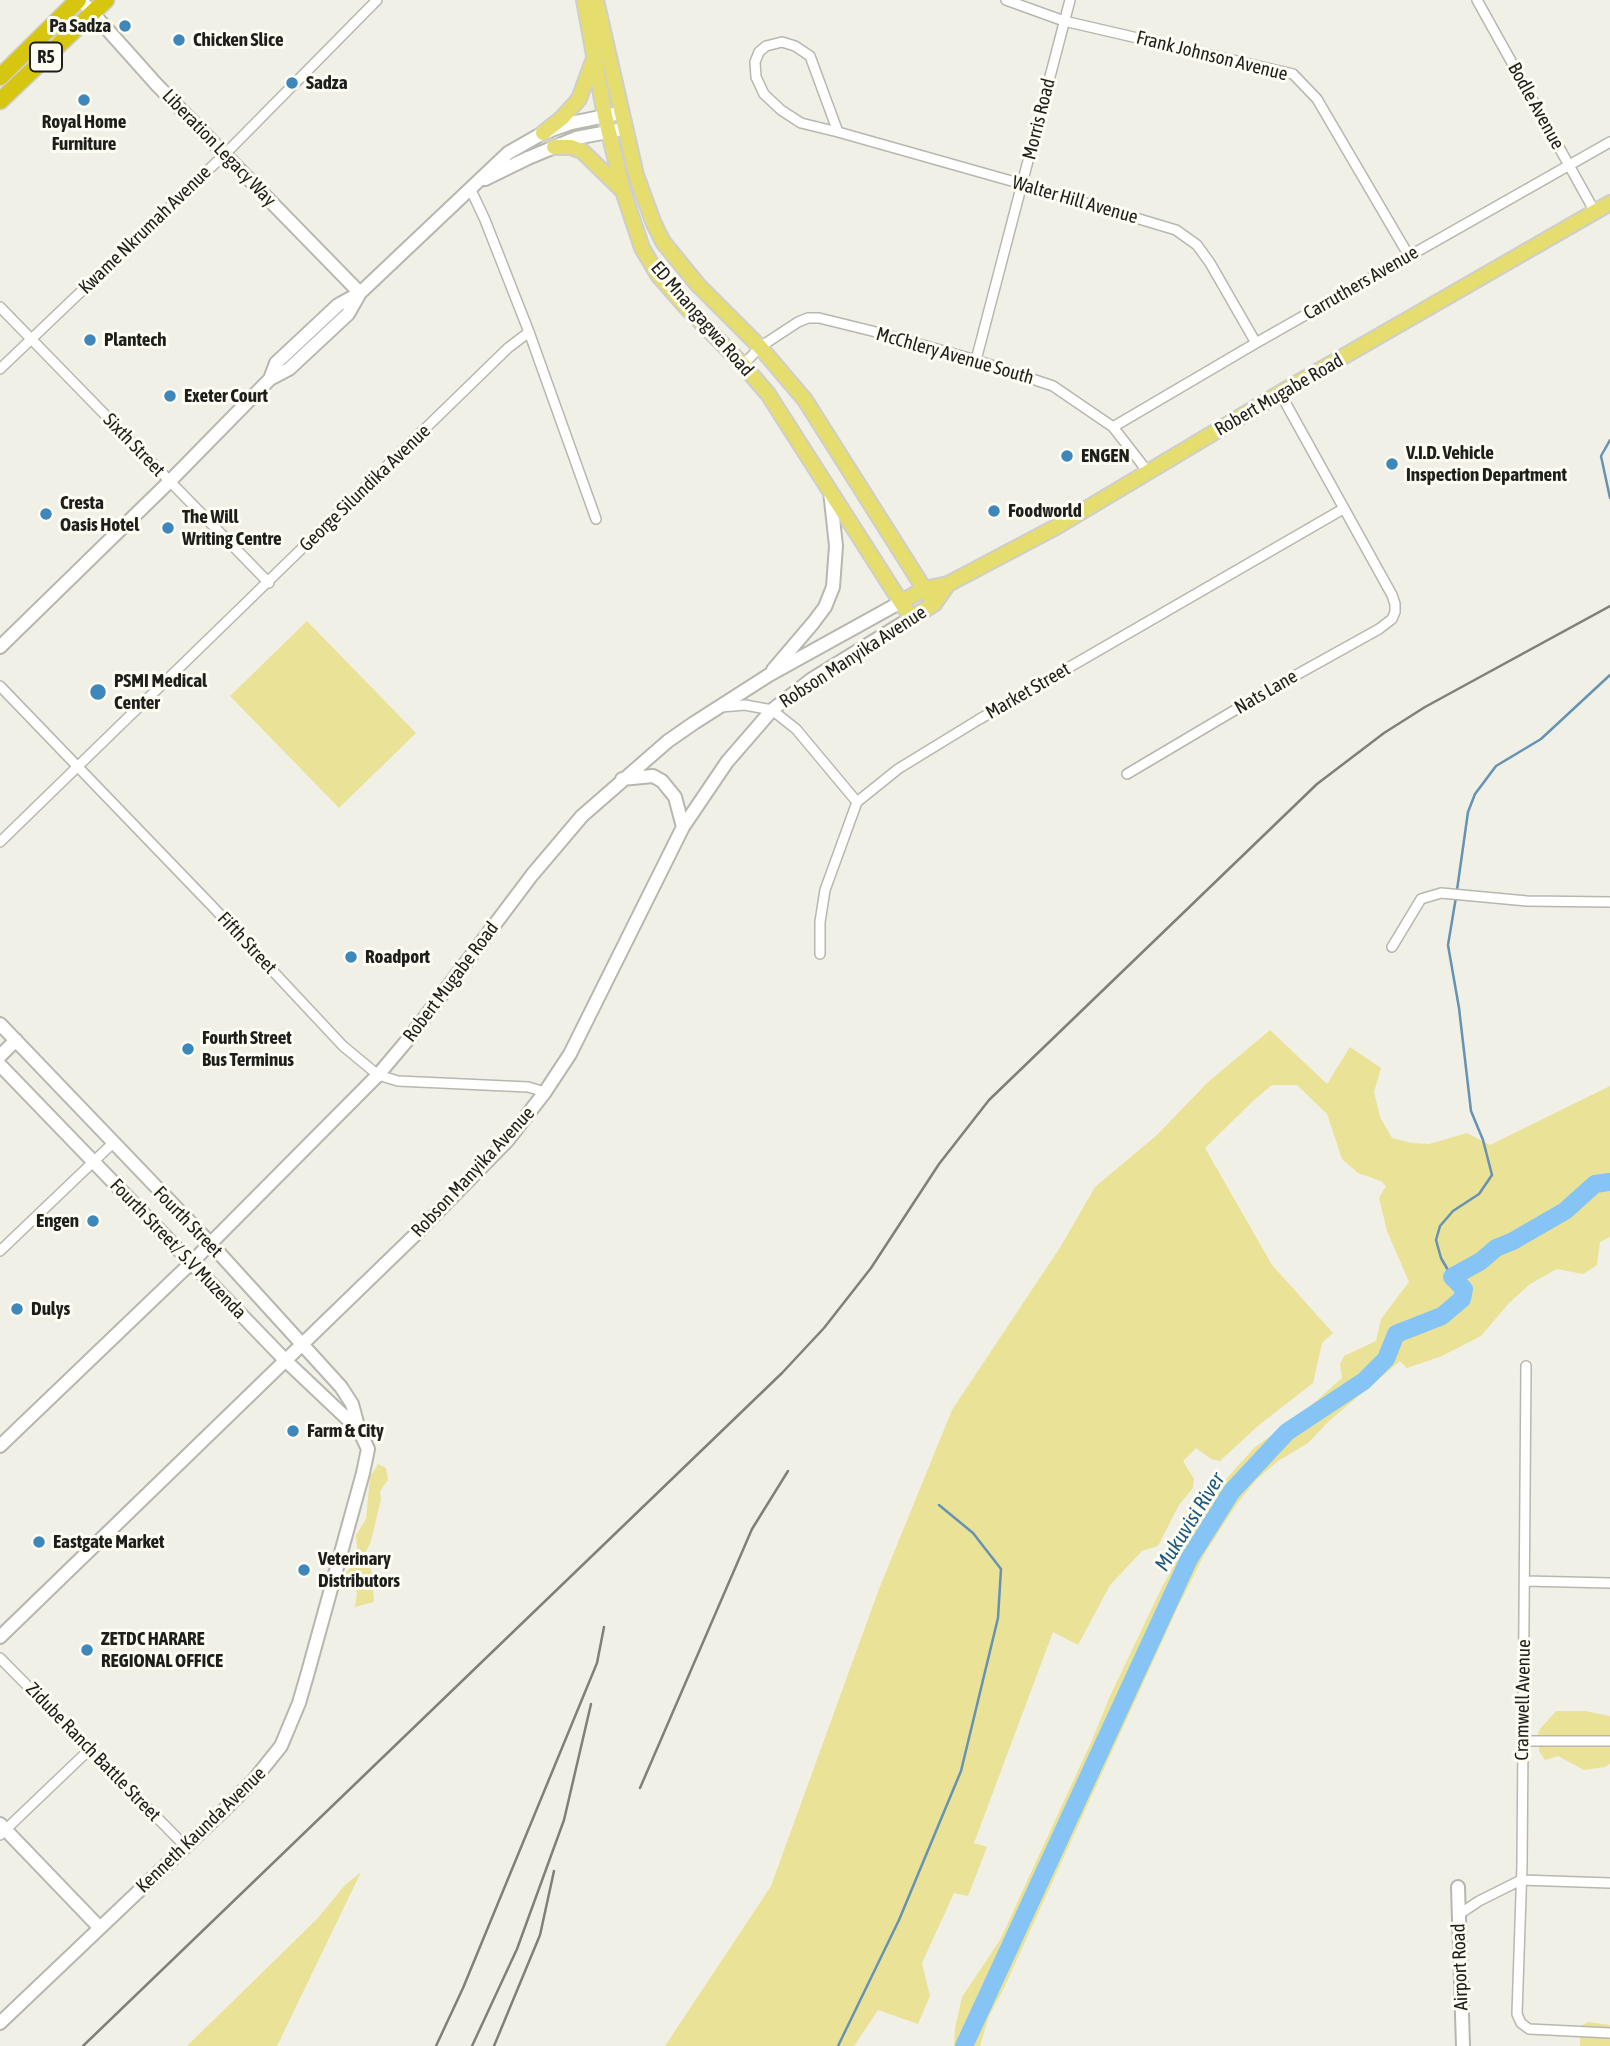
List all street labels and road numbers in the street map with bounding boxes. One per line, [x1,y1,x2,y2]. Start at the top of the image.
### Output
street label: Frank Johnson Avenue [1134,26,1290,86]
road number: R5 [30,42,62,72]
street label: Bodle Avenue [1503,59,1569,153]
street label: Morris Road [1018,76,1060,162]
street label: Liberation Legacy Way [157,85,281,211]
street label: Kwame Nkrumah Avenue [74,161,216,299]
street label: Walter Hill Avenue [1009,171,1141,229]
street label: Carruthers Avenue [1300,241,1422,325]
street label: ED Mnangagwa Road [646,257,758,381]
street label: McChlery Avenue South [874,323,1036,389]
street label: Robert Mugabe Road [1211,349,1347,441]
street label: Sixth Street [98,409,170,481]
street label: George Silundika Avenue [295,420,435,556]
street label: Robson Manyika Avenue [775,601,931,713]
street label: Market Street [982,658,1074,724]
street label: Nats Lane [1230,665,1302,719]
street label: Fifth Street [213,907,281,979]
street label: Robert Mugabe Road [398,917,504,1047]
street label: Robson Manyika Avenue [407,1102,539,1242]
street label: Fourth Street/ S.V Muzenda [105,1174,251,1324]
street label: Fourth Street [149,1182,227,1262]
street label: Cramwell Avenue [1511,1639,1535,1761]
street label: Zidube Ranch Battle Street [21,1678,165,1826]
street label: Kenneth Kaunda Avenue [132,1762,270,1898]
street label: Airport Road [1447,1923,1473,2011]

